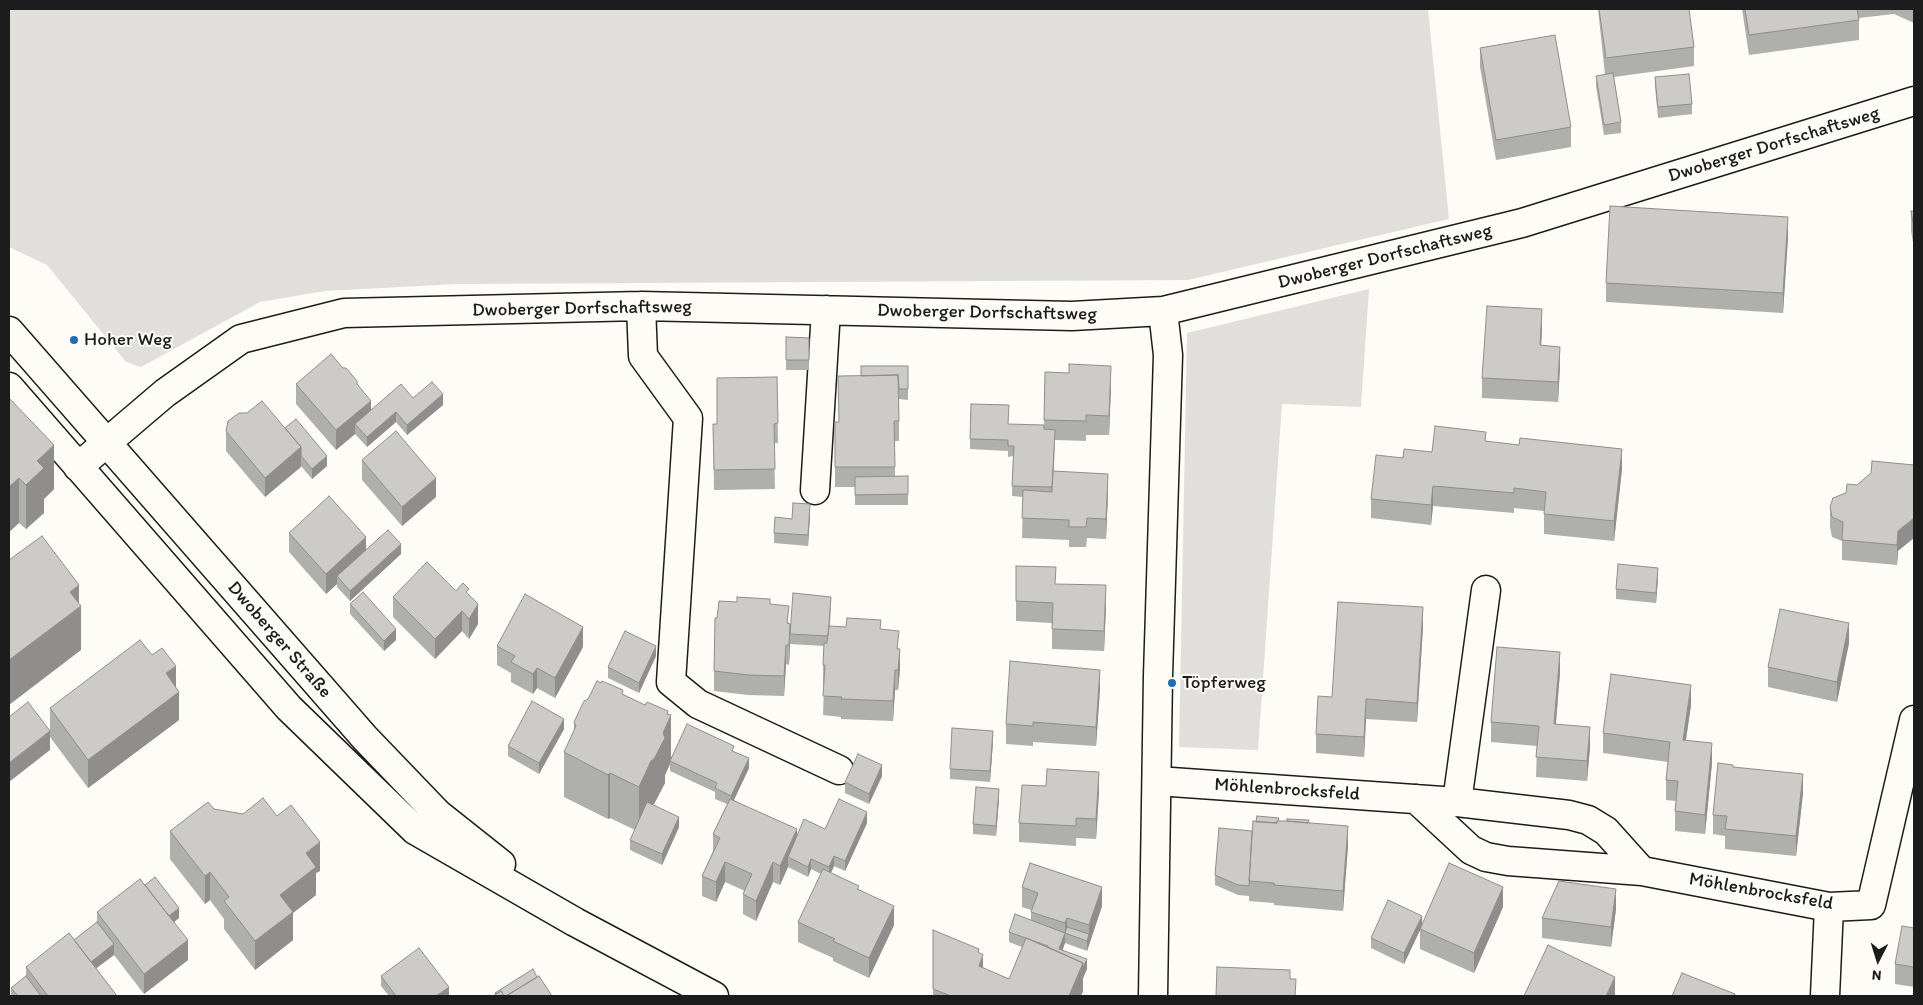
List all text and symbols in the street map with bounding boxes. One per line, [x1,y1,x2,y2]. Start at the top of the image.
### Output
street label: Dwoberger Dorfschaftsweg [1666,102,1882,188]
street label: Dwoberger Dorfschaftsweg [1276,219,1494,295]
street label: Dwoberger Dorfschaftsweg [472,296,692,322]
street label: Dwoberger Dorfschaftsweg [877,300,1097,326]
place label: Hoher Weg [84,329,172,351]
marker: Hoher Weg [68,334,80,346]
street label: Dwoberger Straße [222,577,336,703]
place label: Töpferweg [1182,672,1266,694]
marker: Töpferweg [1166,677,1178,689]
street label: Möhlenbrocksfeld [1213,774,1361,806]
street label: Möhlenbrocksfeld [1687,868,1835,916]
north arrow [1853,935,1903,985]
text: N [1871,967,1882,984]

